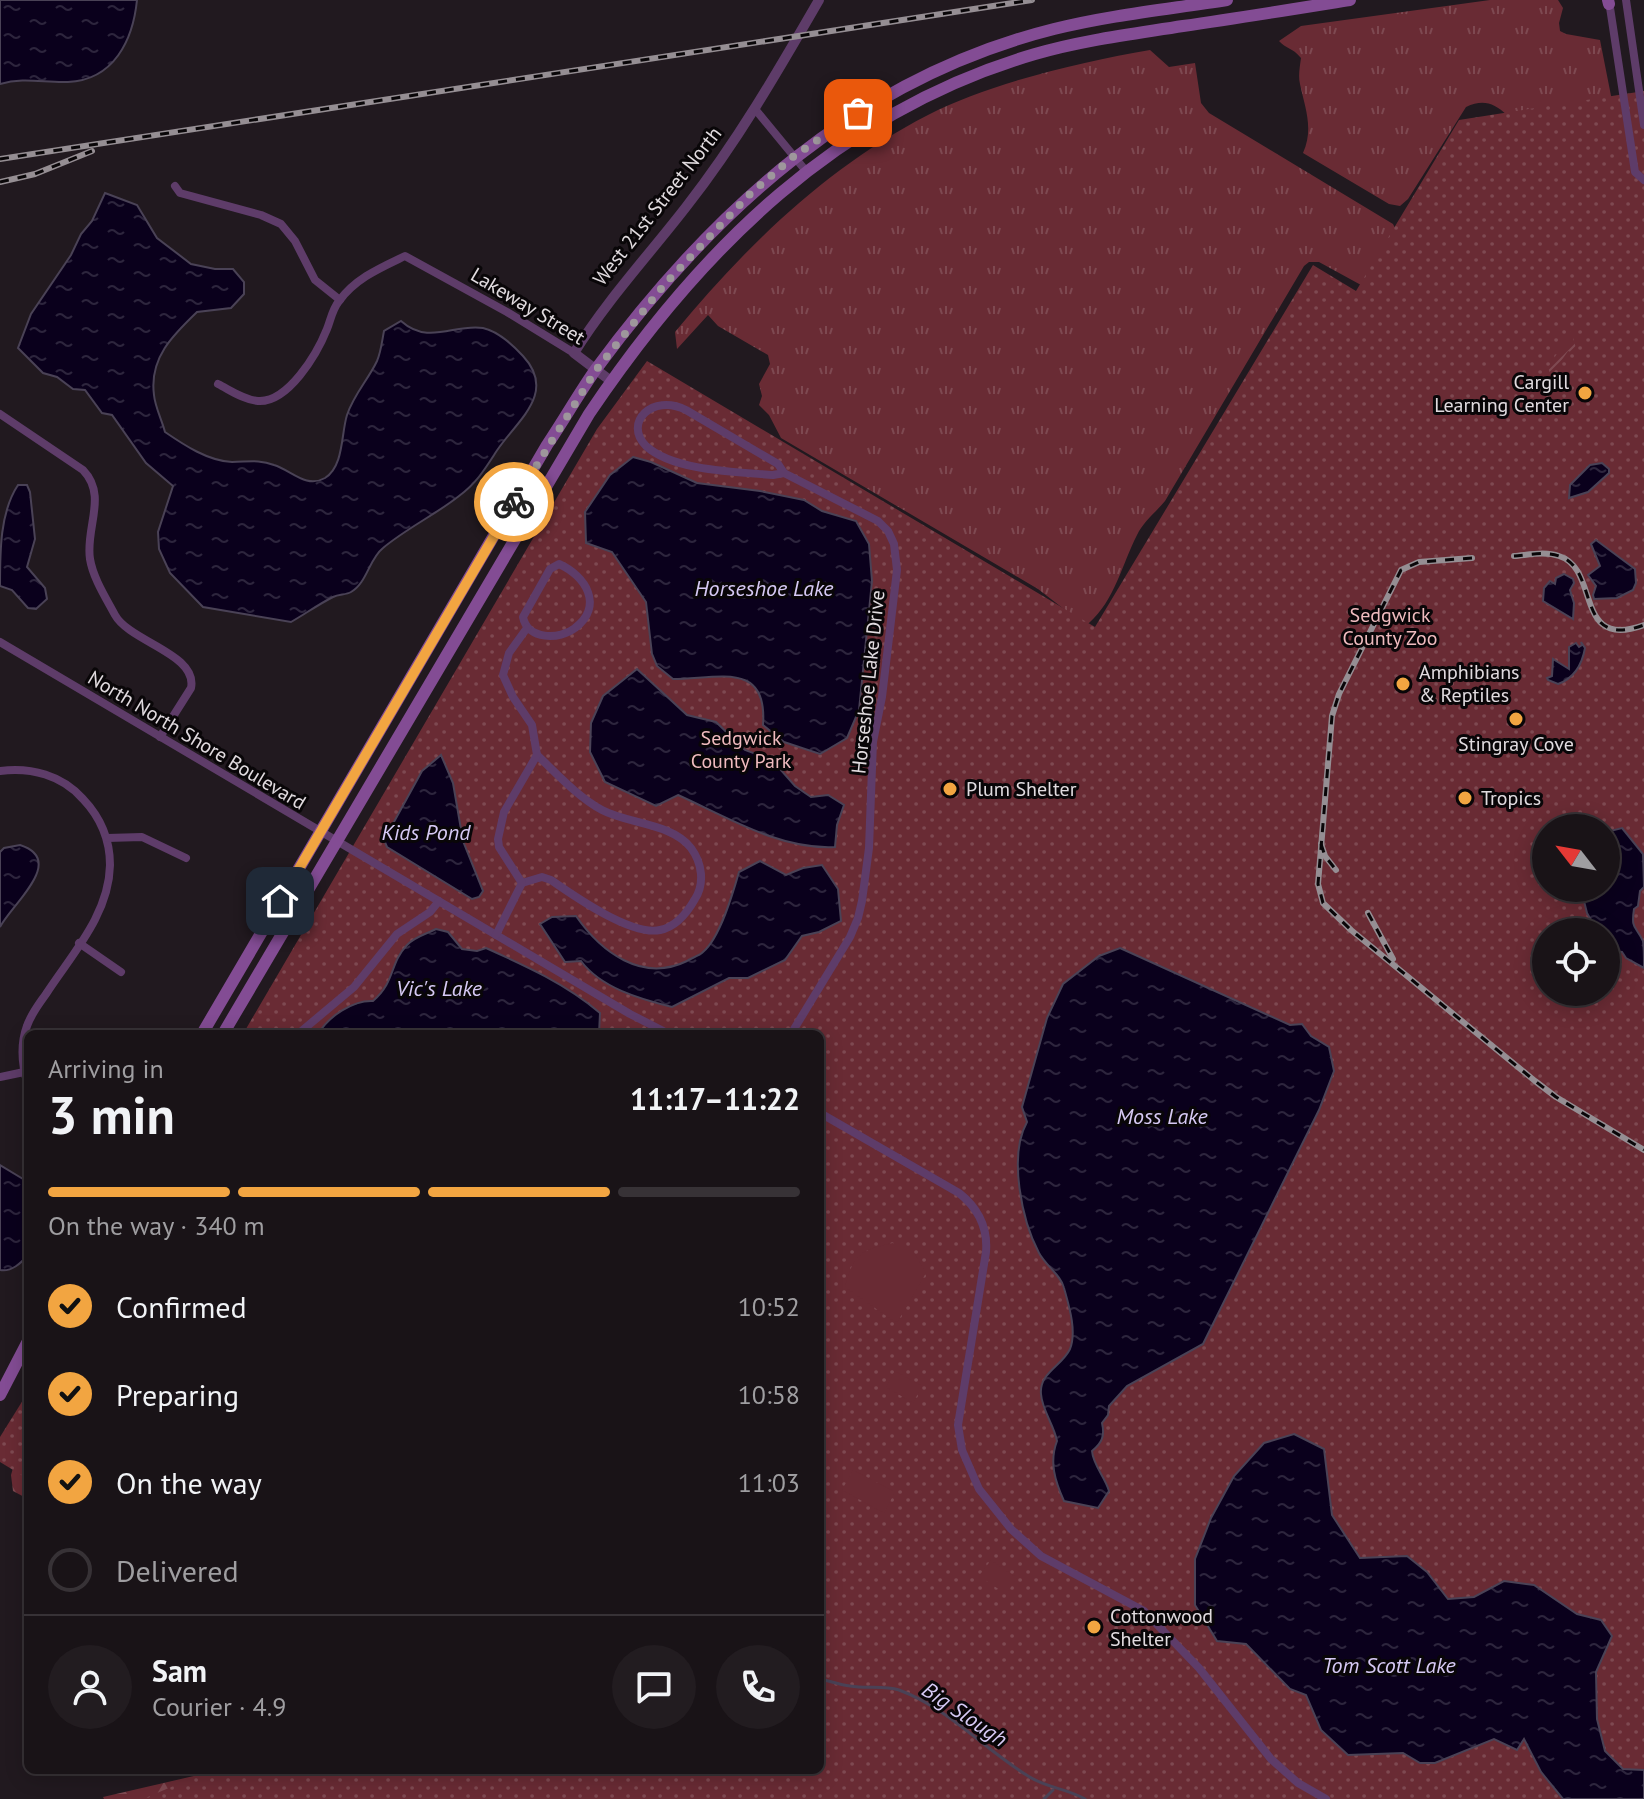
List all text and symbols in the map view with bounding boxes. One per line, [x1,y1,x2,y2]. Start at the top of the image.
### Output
pin [824,79,892,147]
icon: bag [836,91,880,135]
street label: West 21st Street North [587,121,727,291]
street label: Lakeway Street [466,262,590,350]
place label: Cargill Learning Center [1434,369,1569,418]
marker: Cargill Learning Center [1576,384,1594,402]
courier [474,462,554,542]
icon: bike [492,480,536,524]
water label: Horseshoe Lake [695,574,834,602]
street label: Horseshoe Lake Drive [845,589,891,775]
park label: Sedgwick County Zoo [1343,602,1437,651]
place label: Amphibians & Reptiles [1419,659,1520,708]
street label: North North Shore Boulevard [83,665,311,815]
marker: Amphibians & Reptiles [1394,675,1412,693]
marker: Stingray Cove [1507,710,1525,728]
park label: Sedgwick County Park [691,725,792,774]
place label: Stingray Cove [1458,731,1574,757]
place label: Plum Shelter [966,776,1077,802]
marker: Plum Shelter [941,780,959,798]
place label: Tropics [1481,785,1541,811]
marker: Tropics [1456,789,1474,807]
north arrow [1532,814,1620,902]
map controls [1532,814,1620,1006]
water label: Kids Pond [381,818,471,846]
pin [246,867,314,935]
icon: home [258,879,302,923]
button: locate [1532,918,1620,1006]
water label: Vic's Lake [396,974,483,1002]
text: Arriving in [48,1052,164,1085]
text: 11:17–11:22 [630,1079,800,1118]
text: 3 min [48,1081,175,1148]
water label: Moss Lake [1116,1102,1208,1130]
text: On the way · 340 m [48,1209,265,1242]
icon: check [48,1284,92,1328]
text: Confirmed [116,1287,247,1326]
text: 10:52 [738,1290,800,1323]
icon: check [48,1372,92,1416]
text: Preparing [116,1375,239,1414]
text: 10:58 [738,1378,800,1411]
icon: check [48,1460,92,1504]
text: On the way [116,1463,262,1502]
text: 11:03 [738,1466,800,1499]
text: Delivered [116,1551,239,1590]
place label: Cottonwood Shelter [1110,1603,1213,1652]
marker: Cottonwood Shelter [1085,1618,1103,1636]
button: person [48,1645,132,1729]
button: chat [612,1645,696,1729]
button: phone [716,1645,800,1729]
text: Sam [152,1651,207,1690]
water label: Tom Scott Lake [1322,1651,1457,1679]
water label: Big Slough [917,1675,1013,1753]
text: Courier · 4.9 [152,1690,286,1723]

